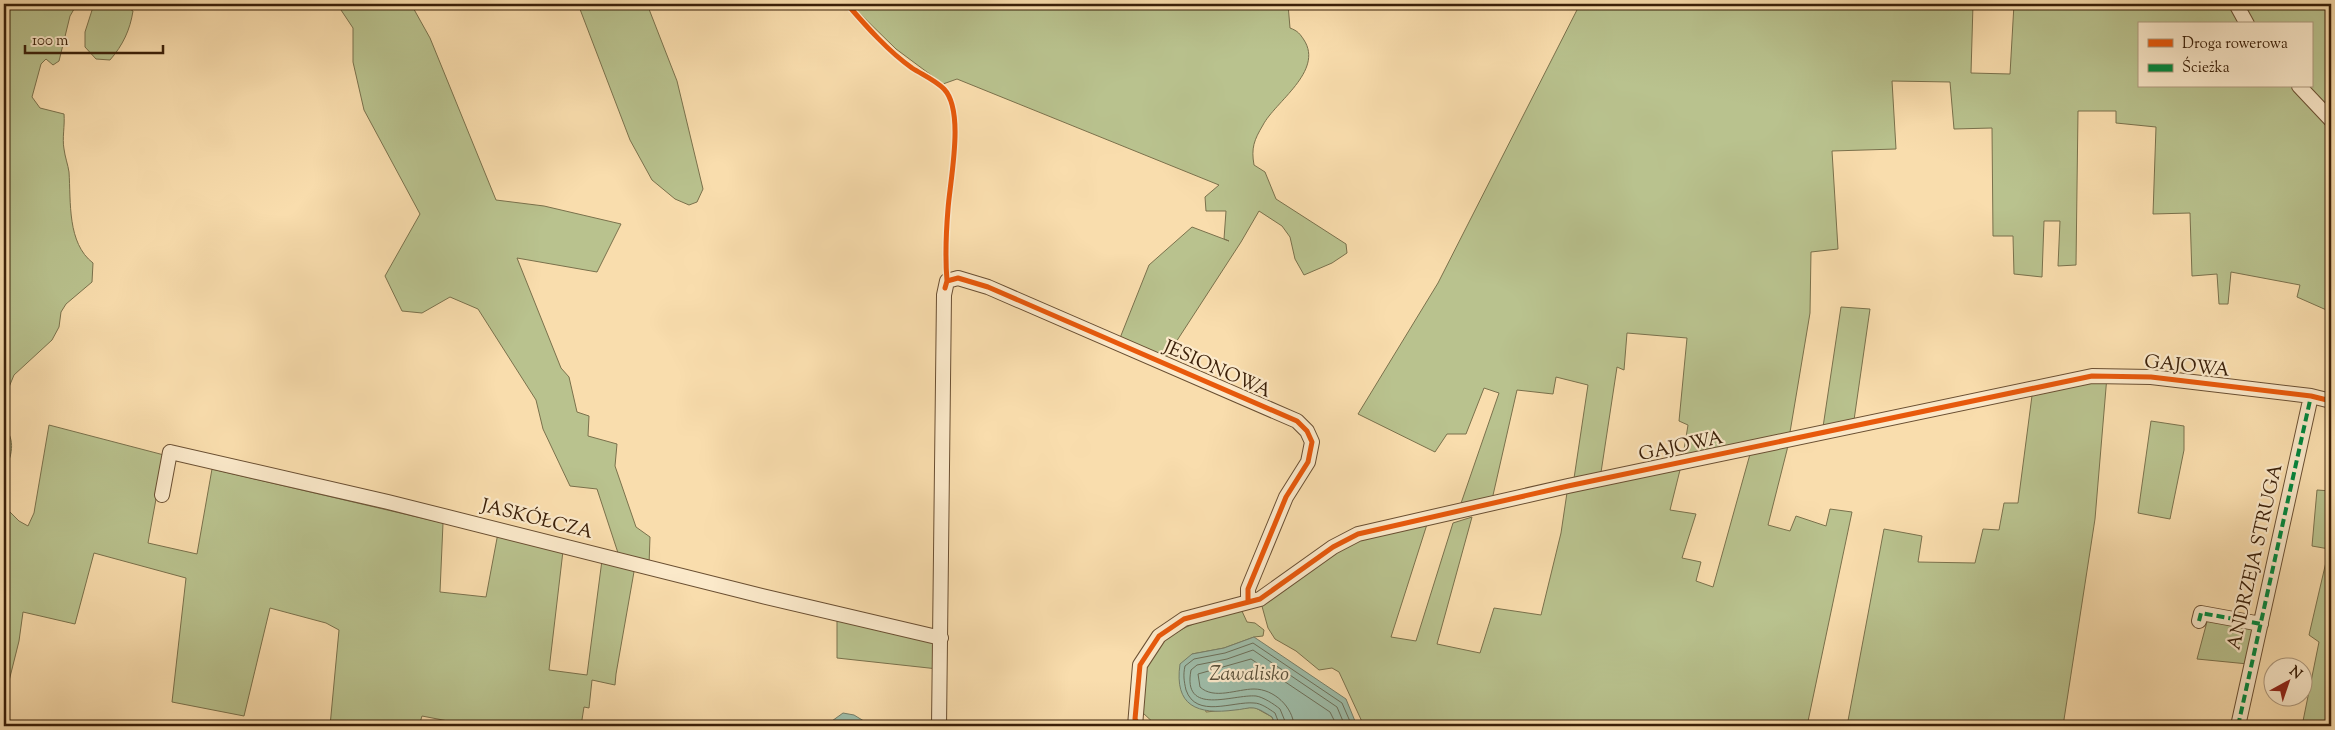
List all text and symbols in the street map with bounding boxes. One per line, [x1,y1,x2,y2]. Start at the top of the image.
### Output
scale bar [25,22,162,54]
legend [2138,22,2312,88]
text: 100 m [32,31,69,52]
text: Droga rowerowa [2182,34,2288,55]
text: Ścieżka [2182,56,2230,79]
street label: JESIONOWA [1158,334,1276,406]
street label: GAJOWA [2143,349,2232,385]
street label: GAJOWA [1636,425,1726,469]
street label: ANDRZEJA STRUGA [2221,461,2291,653]
street label: JASKÓŁCZA [477,493,596,547]
north arrow [2262,658,2312,708]
water label: Zawalisko [1209,661,1289,690]
text: N [2284,662,2306,685]

